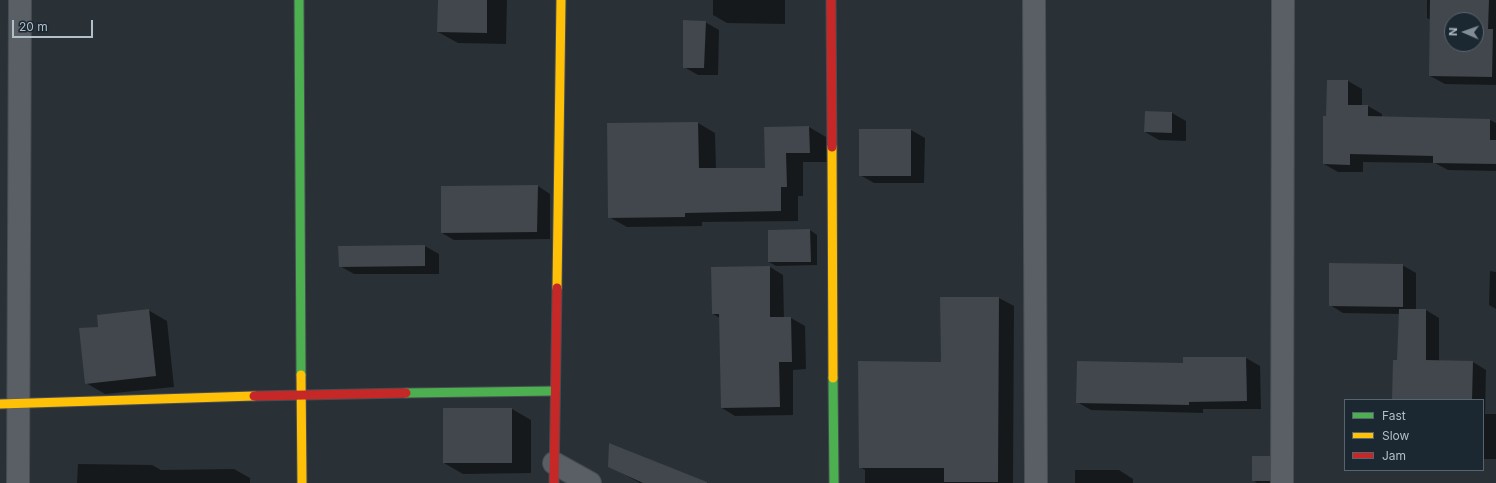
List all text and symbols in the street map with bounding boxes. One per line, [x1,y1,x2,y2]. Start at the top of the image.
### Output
scale bar [14,12,95,38]
north arrow [1444,12,1484,52]
text: 20 m [19,19,48,34]
text: N [1446,27,1460,36]
legend [1344,399,1484,471]
text: Fast [1382,408,1406,423]
text: Slow [1382,428,1409,443]
text: Jam [1382,448,1406,463]

